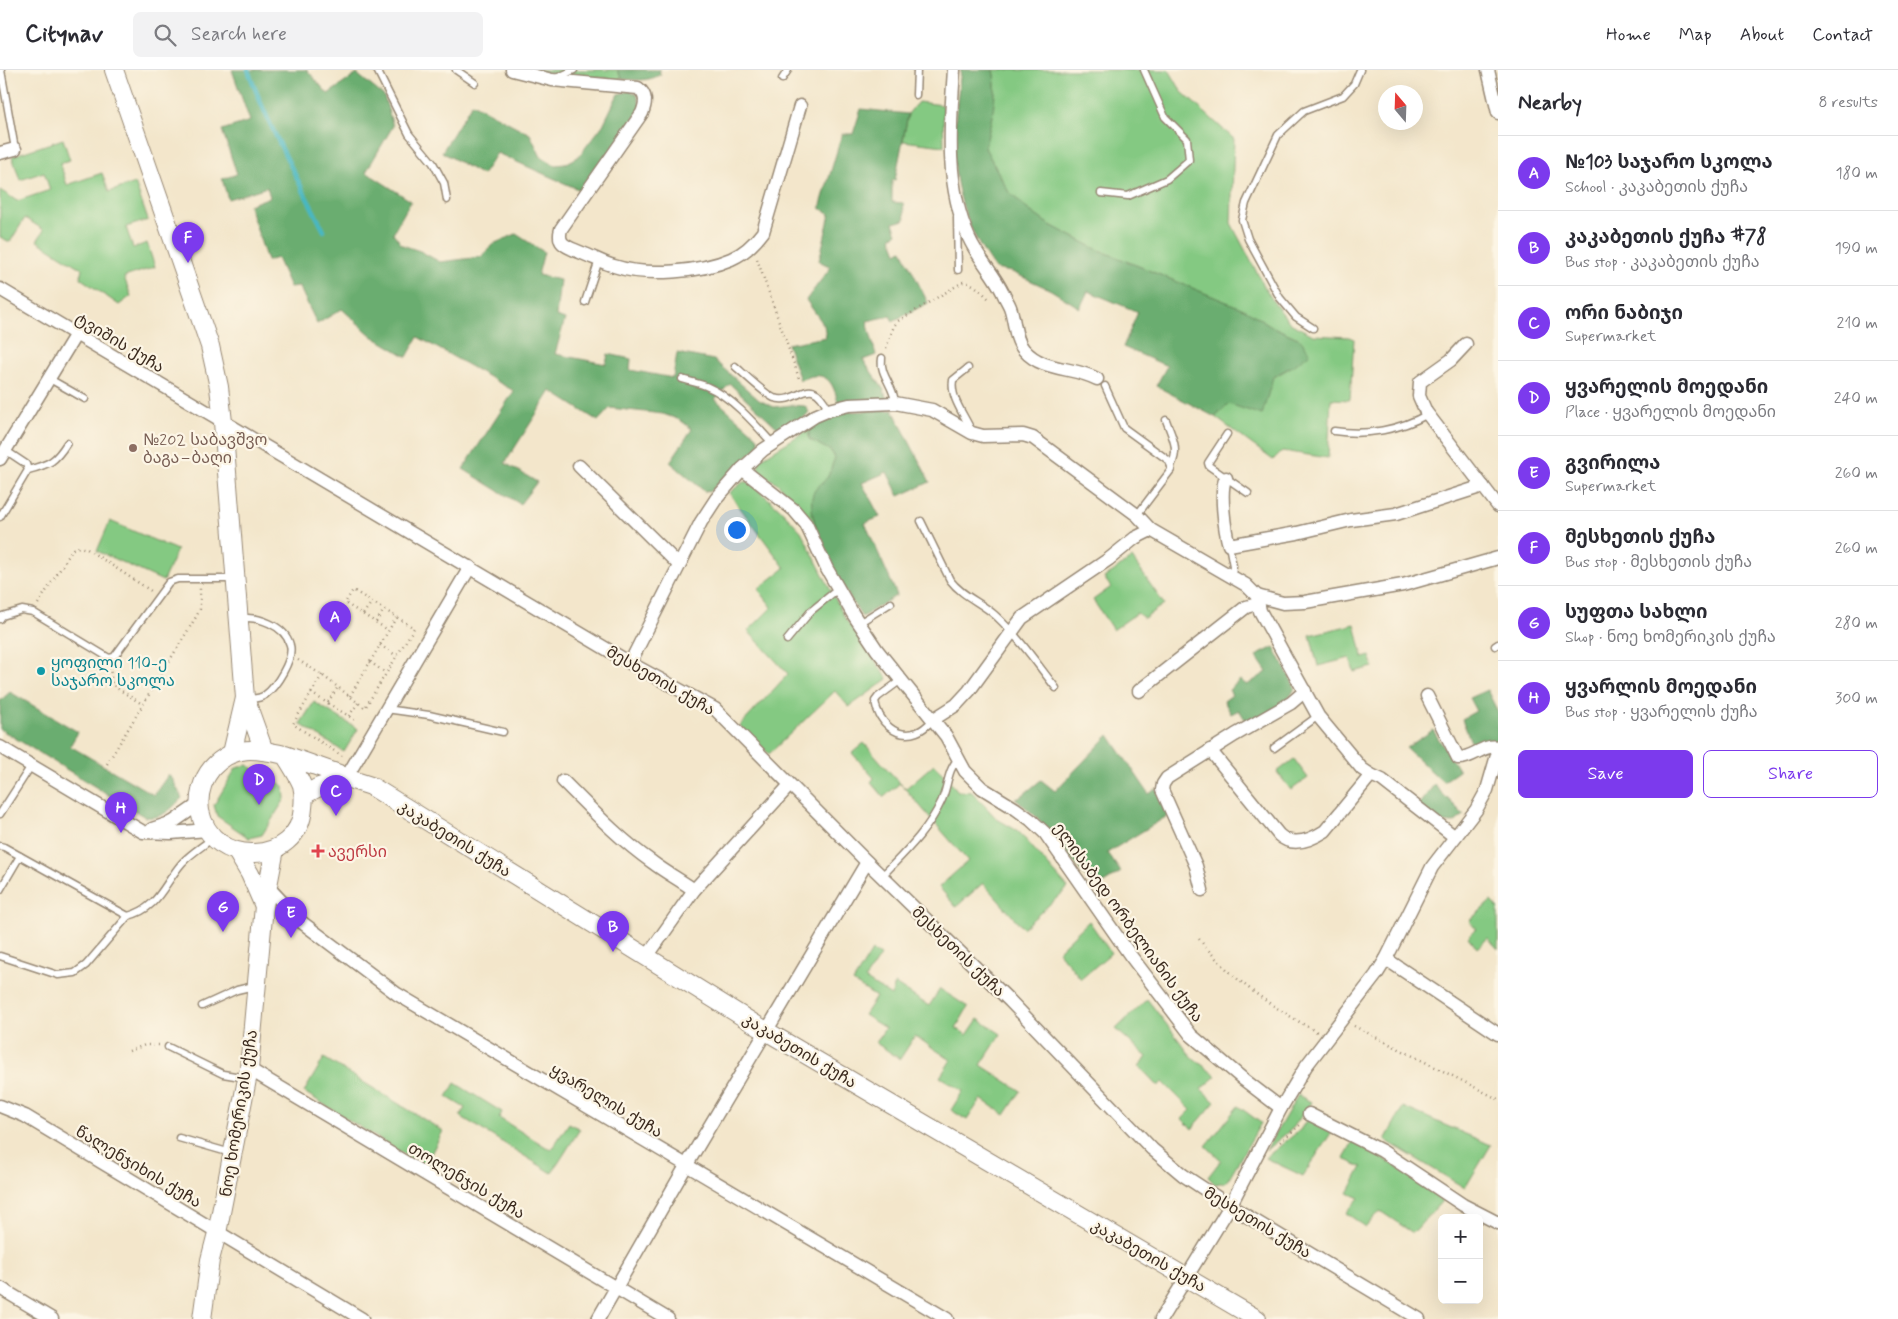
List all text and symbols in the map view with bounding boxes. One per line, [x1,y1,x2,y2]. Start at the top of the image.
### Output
search box [133,12,483,57]
text: Citynav [25,19,103,50]
icon: search [151,21,179,49]
text: Search here [191,22,287,47]
text: Home [1606,23,1651,47]
text: Map [1679,23,1712,47]
text: About [1740,23,1784,47]
text: Contact [1812,23,1873,47]
north arrow [1378,85,1423,130]
text: Nearby [1518,89,1582,117]
text: 8 results [1818,92,1878,113]
text: №103 საჯარო სკოლა [1565,150,1773,175]
text: A [1529,163,1539,184]
text: 180 m [1835,163,1878,184]
text: School · კაკაბეთის ქუჩა [1565,177,1748,198]
pin: F [172,222,204,263]
text: კაკაბეთის ქუჩა #78 [1565,225,1767,250]
text: B [1529,238,1539,259]
text: 190 m [1835,238,1878,259]
text: Bus stop · კაკაბეთის ქუჩა [1565,252,1760,273]
text: ორი ნაბიჯი [1565,301,1683,326]
street label: ტვიშის ქუჩა [71,308,168,378]
text: C [1528,313,1540,334]
text: 210 m [1837,313,1878,334]
text: Supermarket [1565,326,1656,347]
text: ყვარელის მოედანი [1565,375,1768,400]
text: D [1528,388,1540,409]
text: 240 m [1834,388,1878,409]
text: Place · ყვარელის მოედანი [1565,402,1776,423]
place label: №202 საბავშვო ბაგა–ბაღი [143,430,267,469]
marker: №202 საბავშვო ბაგა–ბაღი [127,442,139,454]
text: გვირილა [1565,451,1660,476]
text: E [1529,463,1539,484]
text: 260 m [1835,463,1878,484]
text: Supermarket [1565,476,1656,497]
your location [724,517,750,543]
text: მესხეთის ქუჩა [1565,525,1715,550]
text: F [1530,538,1538,559]
text: 260 m [1835,538,1878,559]
text: Bus stop · მესხეთის ქუჩა [1565,552,1752,573]
text: სუფთა სახლი [1565,600,1707,625]
pin: A [319,601,351,642]
text: G [1529,613,1539,634]
text: 280 m [1835,613,1878,634]
text: Shop · ნოე ხომერიკის ქუჩა [1565,627,1776,648]
street label: მესხეთის ქუჩა [602,642,718,721]
place label: ყოფილი 110-ე საჯარო სკოლა [51,653,175,692]
marker: ყოფილი 110-ე საჯარო სკოლა [35,665,47,677]
text: ყვარლის მოედანი [1565,675,1757,700]
text: H [1529,688,1539,709]
text: 300 m [1835,688,1878,709]
text: Bus stop · ყვარელის ქუჩა [1565,702,1758,723]
button: Save [1518,750,1693,798]
button: Share [1703,750,1878,798]
pin: D [243,764,275,805]
pin: C [320,775,352,816]
pin: H [105,792,137,833]
street label: კაკაბეთის ქუჩა [394,796,515,882]
street label: ელისაბედ ორბელიანის ქუჩა [1048,819,1207,1027]
place label: ავერსი [328,842,387,863]
marker: ავერსი [312,845,324,857]
pin: G [207,891,239,932]
pin: E [275,897,307,938]
street label: მესხეთის ქუჩა [907,902,1009,1002]
pin: B [597,911,629,952]
street label: კაკაბეთის ქუჩა [738,1009,860,1094]
street label: ნოე ხომერიკის ქუჩა [216,1028,263,1198]
street label: ყვარელის ქუჩა [546,1059,666,1143]
street label: წალენჯიხის ქუჩა [72,1121,205,1213]
street label: თოლენჯის ქუჩა [404,1138,528,1224]
street label: მესხეთის ქუჩა [1200,1183,1315,1264]
map controls [1438,1214,1483,1304]
button: + [1438,1214,1483,1259]
street label: კაკაბეთის ქუჩა [1087,1215,1209,1298]
button: − [1438,1259,1483,1304]

